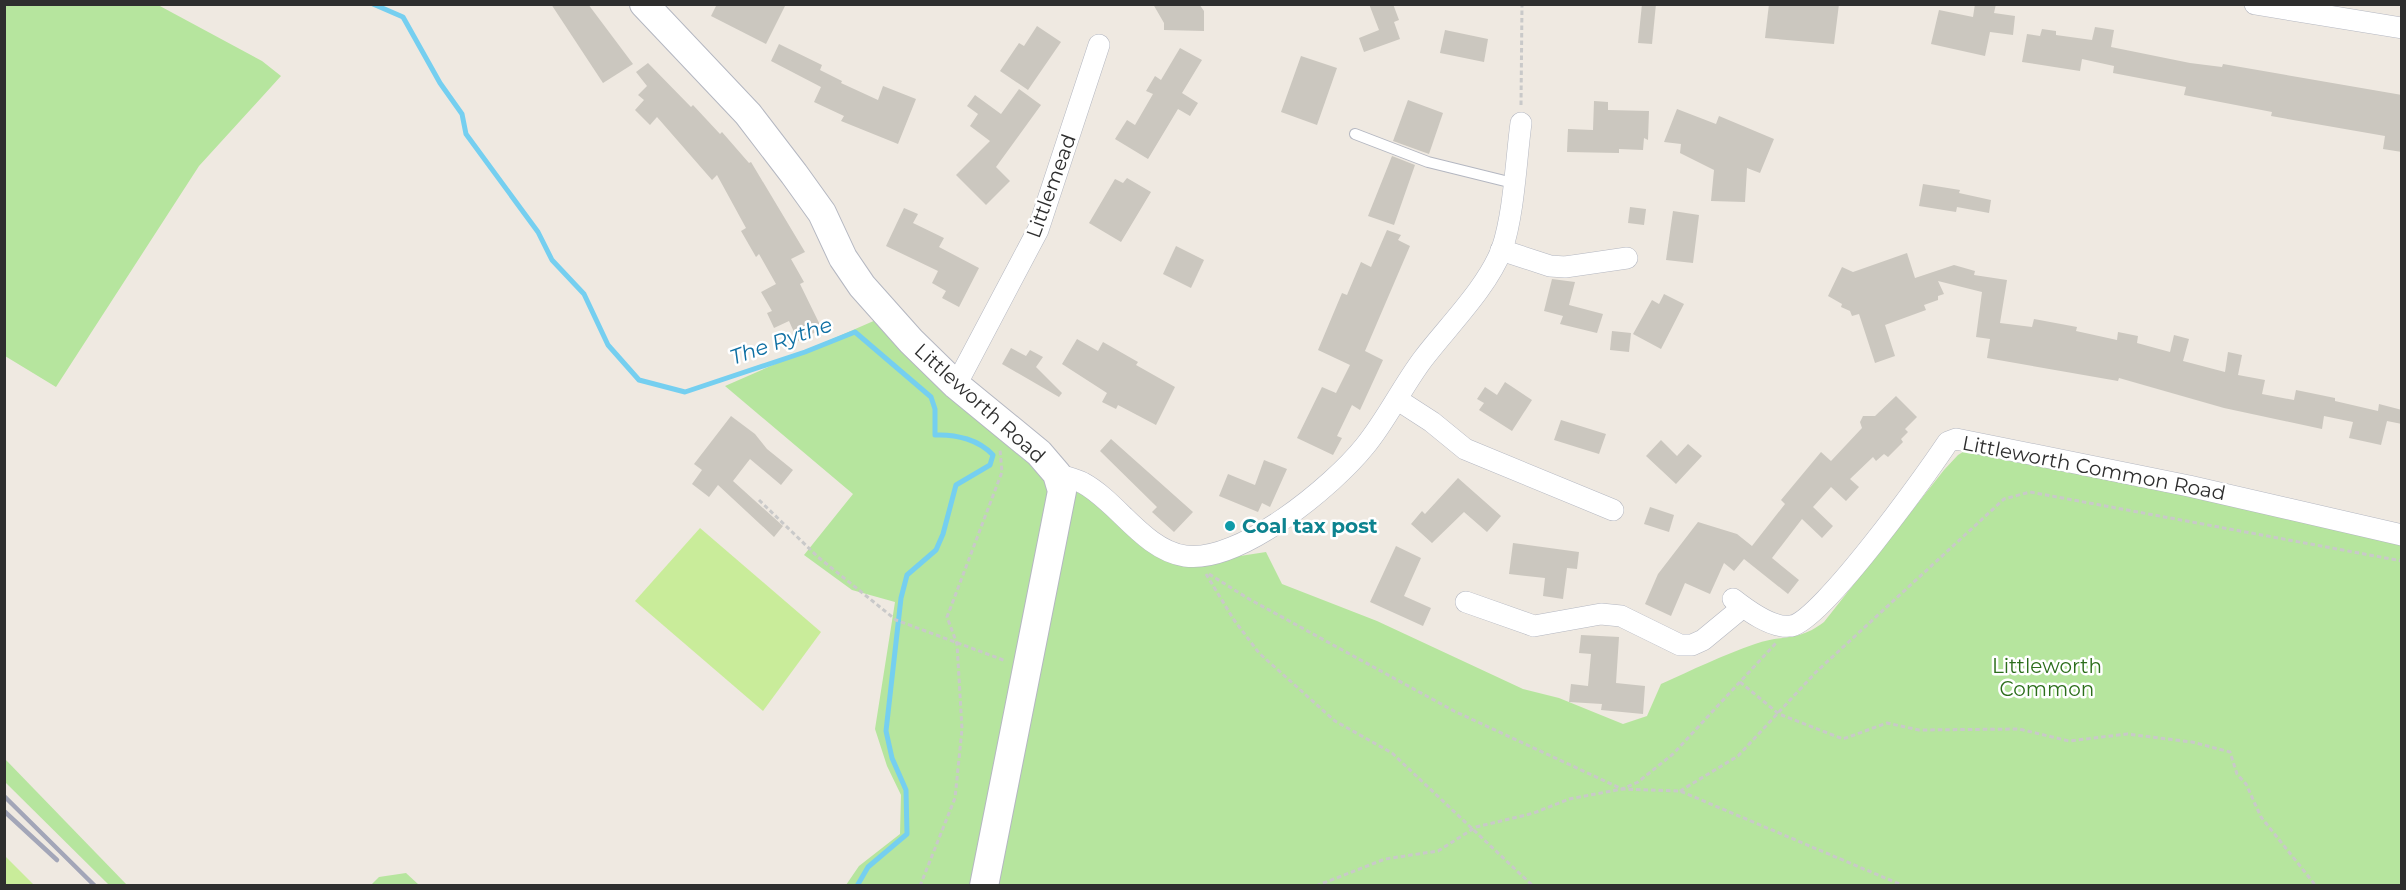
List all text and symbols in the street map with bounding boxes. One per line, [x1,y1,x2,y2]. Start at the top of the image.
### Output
street label: Littlemead [1021,131,1081,241]
water label: The Rythe [726,311,835,370]
street label: Littleworth Road [910,338,1050,468]
street label: Littleworth Common Road [1960,431,2228,505]
place label: Coal tax post [1242,514,1378,538]
marker: Coal tax post [1223,519,1237,533]
park label: Littleworth Common [1992,654,2102,701]

